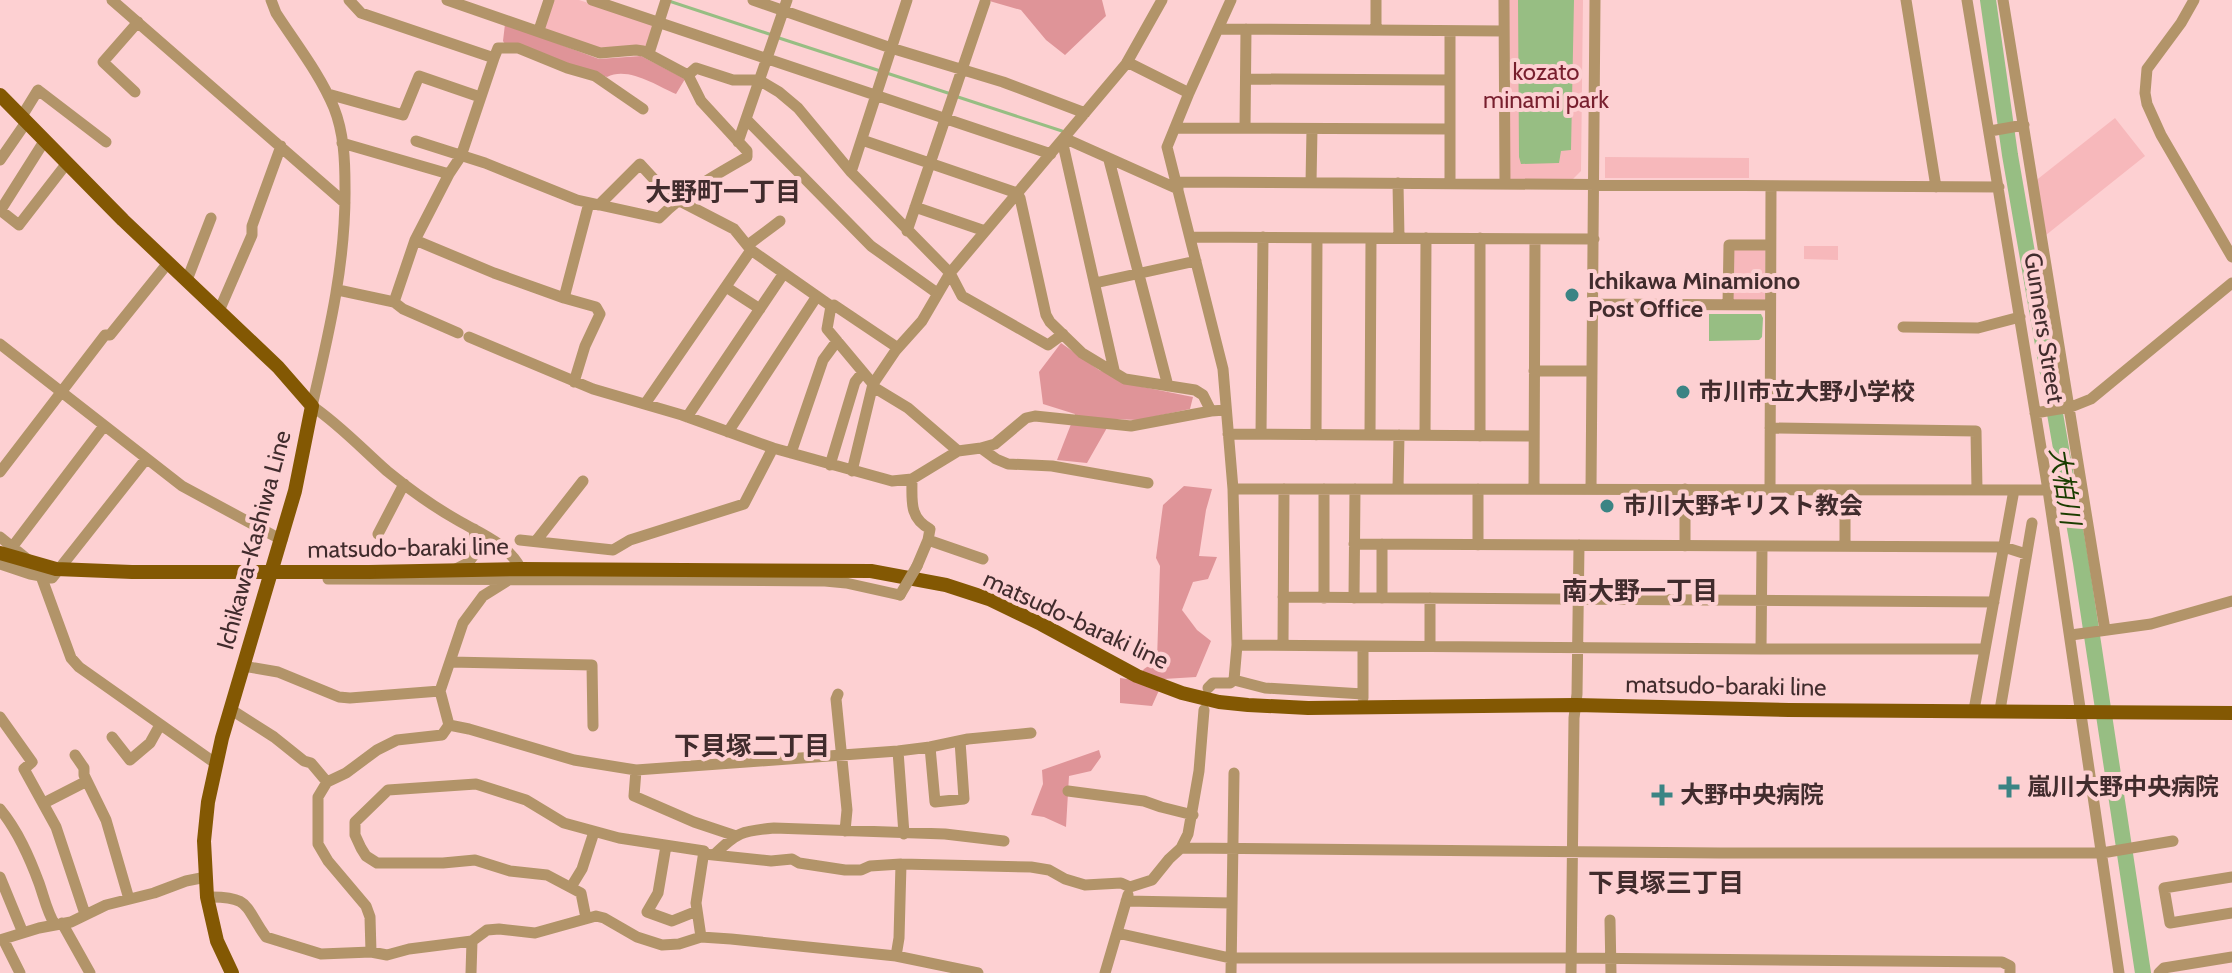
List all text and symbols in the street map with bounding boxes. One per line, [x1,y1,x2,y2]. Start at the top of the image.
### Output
park label: kozato minami park [1483,57,1609,114]
district label: 大野町一丁目 [645,176,801,208]
street label: Gunners Street [2018,250,2071,405]
place label: Ichikawa Minamiono Post Office [1588,266,1800,323]
marker: Ichikawa Minamiono Post Office [1563,286,1581,304]
place label: 市川市立大野小学校 [1699,377,1915,406]
marker: 市川市立大野小学校 [1674,383,1692,401]
street label: Ichikawa-Kashiwa Line [210,427,297,653]
water label: 大柏川 [2043,445,2087,530]
place label: 市川大野キリスト教会 [1623,491,1863,520]
marker: 市川大野キリスト教会 [1598,497,1616,515]
street label: matsudo-baraki line [307,531,509,564]
street label: matsudo-baraki line [979,564,1173,675]
district label: 南大野一丁目 [1562,575,1718,607]
street label: matsudo-baraki line [1625,669,1827,702]
district label: 下貝塚二丁目 [674,730,830,762]
place label: 嵐川大野中央病院 [2027,772,2219,801]
marker: 嵐川大野中央病院 [1998,776,2020,798]
place label: 大野中央病院 [1680,780,1824,809]
marker: 大野中央病院 [1651,784,1673,806]
district label: 下貝塚三丁目 [1588,867,1744,899]

